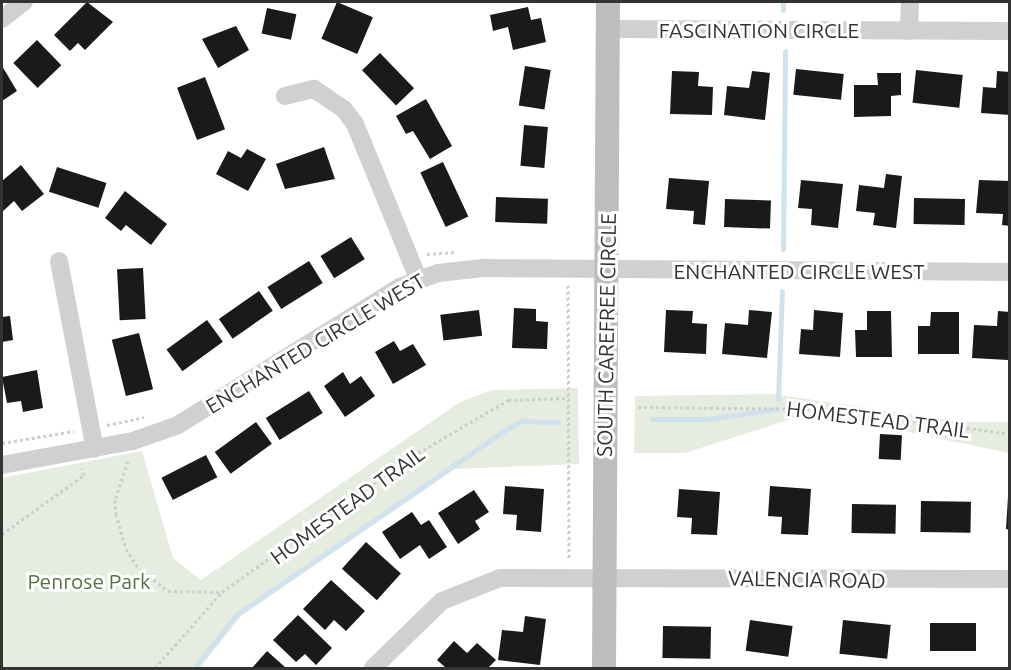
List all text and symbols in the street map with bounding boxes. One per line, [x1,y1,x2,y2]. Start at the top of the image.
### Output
street label: FASCINATION CIRCLE [659,17,859,43]
street label: SOUTH CAREFREE CIRCLE [591,213,621,457]
street label: ENCHANTED CIRCLE WEST [673,258,925,284]
street label: ENCHANTED CIRCLE WEST [201,268,429,418]
street label: HOMESTEAD TRAIL [785,395,971,443]
street label: HOMESTEAD TRAIL [265,441,429,569]
street label: VALENCIA ROAD [728,565,886,593]
park label: Penrose Park [27,568,151,594]

